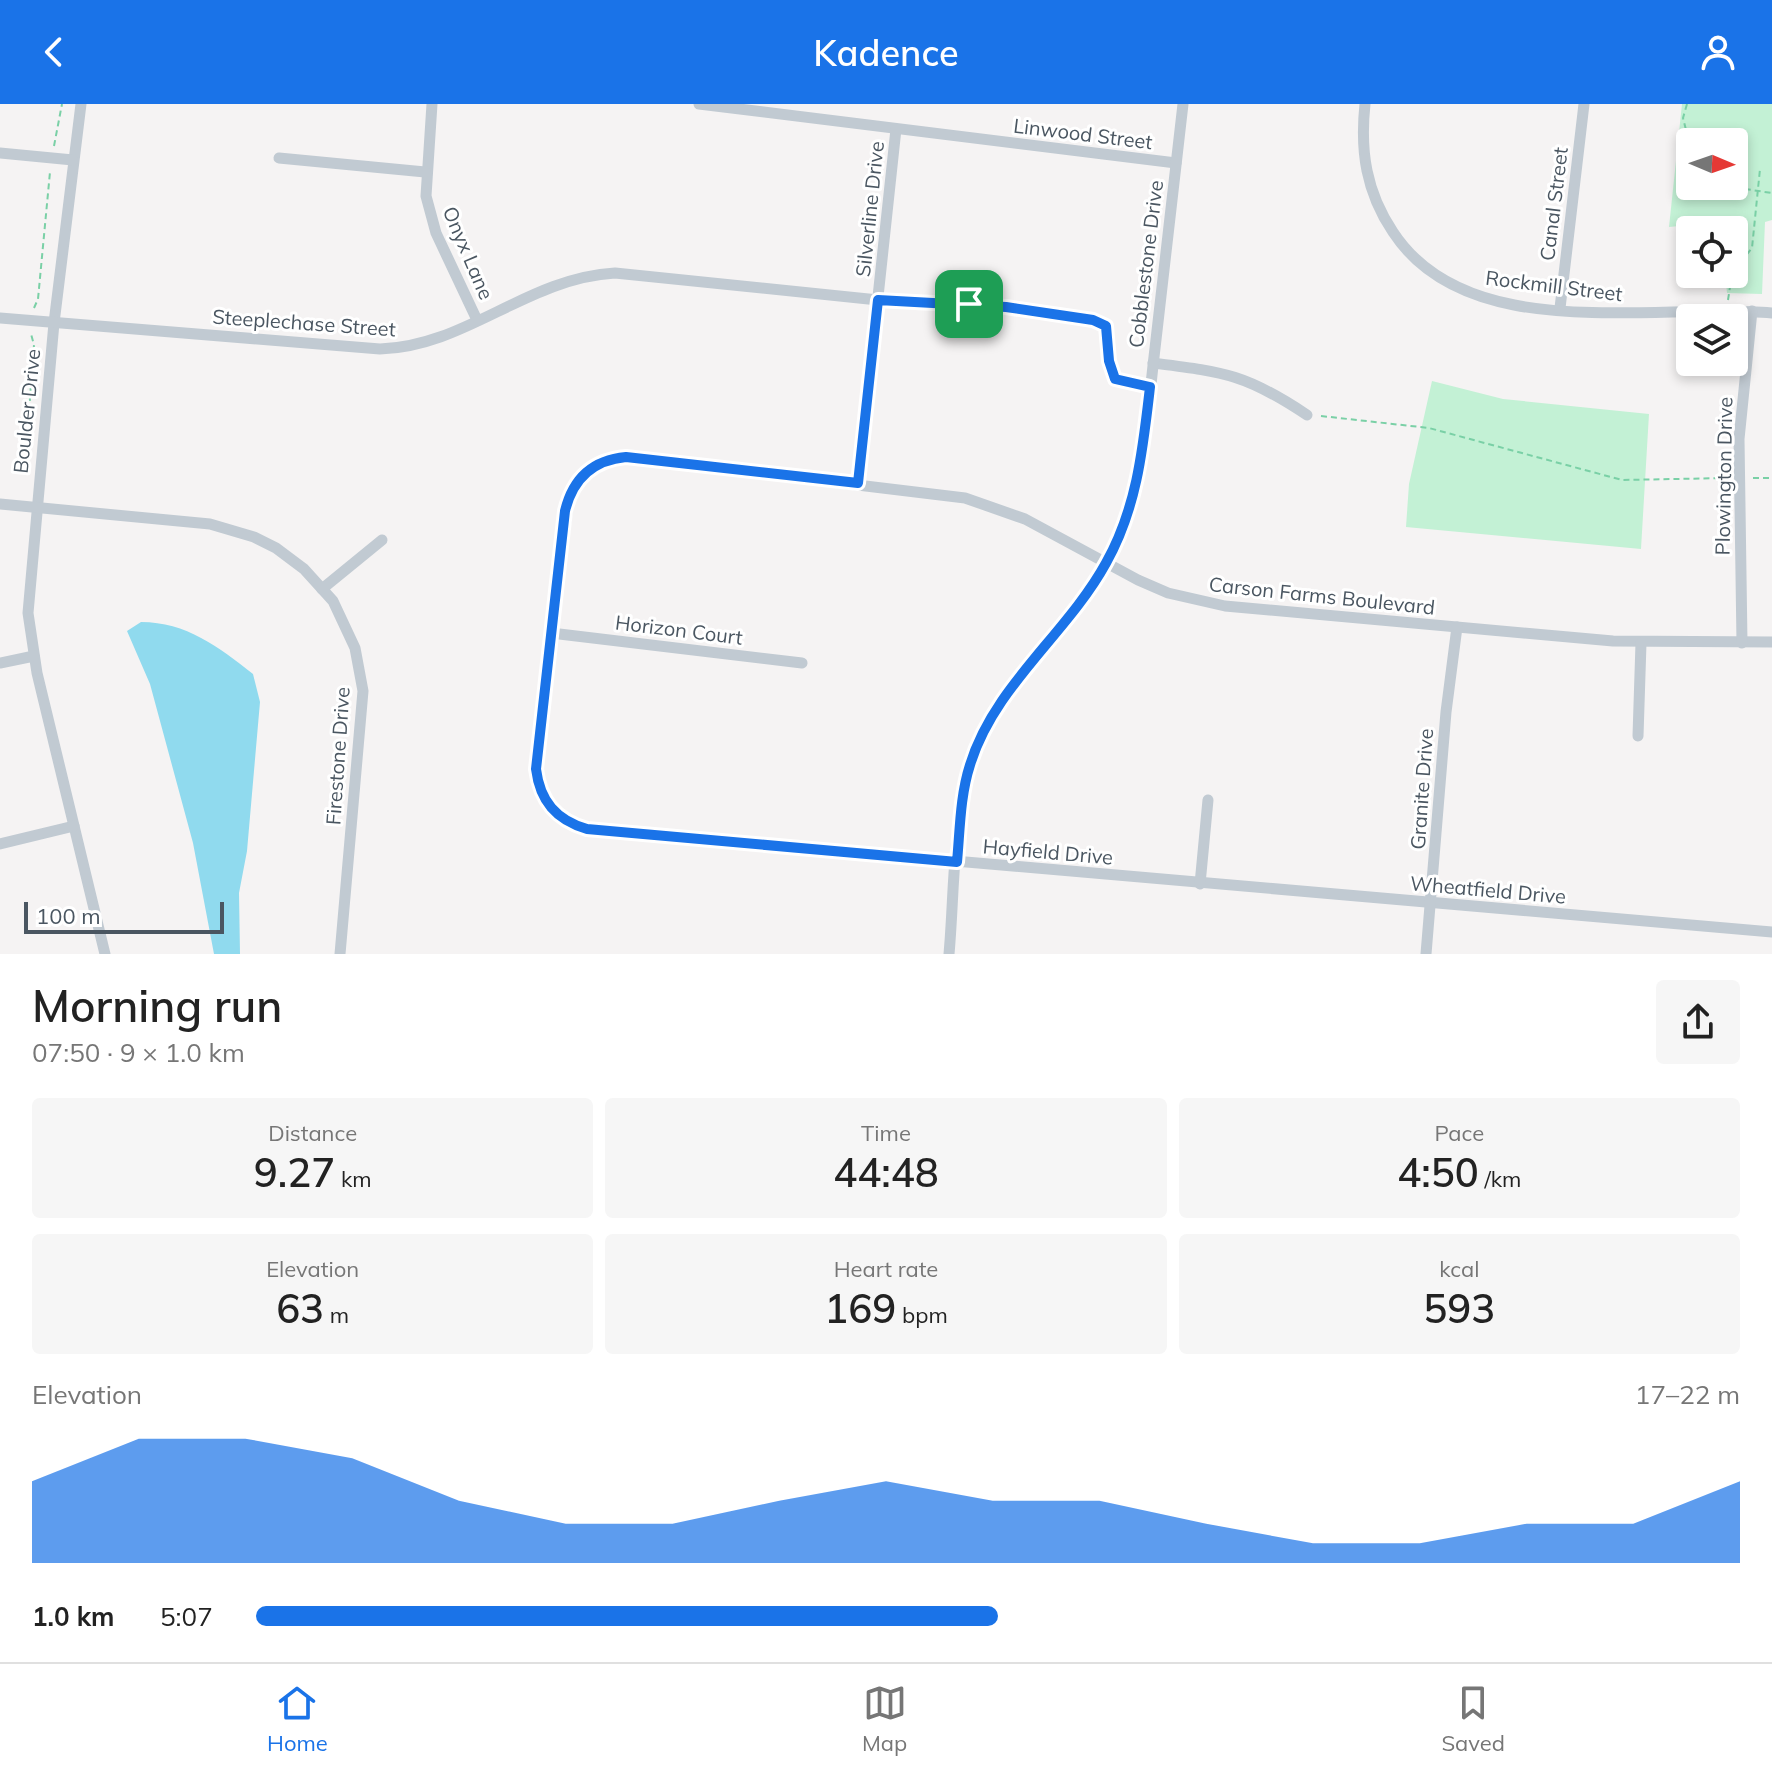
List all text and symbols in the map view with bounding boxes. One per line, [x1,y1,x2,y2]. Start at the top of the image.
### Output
icon: back [32,30,76,74]
text: Kadence [813,30,959,75]
icon: person [1696,30,1740,74]
street label: Linwood Street [1012,113,1154,154]
north arrow [1676,128,1748,200]
map controls [1676,128,1748,376]
street label: Silverline Drive [850,140,889,278]
street label: Canal Street [1534,146,1573,262]
street label: Cobblestone Drive [1123,179,1168,349]
street label: Onyx Lane [438,202,499,303]
button: locate [1676,216,1748,288]
street label: Rockmill Street [1484,265,1624,306]
pin [935,270,1003,338]
icon: arrive [947,282,991,326]
street label: Steeplechase Street [212,304,397,341]
button: layers [1676,304,1748,376]
street label: Boulder Drive [8,347,45,474]
street label: Plowington Drive [1710,397,1737,555]
street label: Carson Farms Boulevard [1208,571,1436,620]
street label: Horizon Court [614,609,744,650]
street label: Firestone Drive [320,686,355,826]
street label: Granite Drive [1405,727,1438,850]
street label: Hayfield Drive [982,833,1114,870]
street label: Wheatfield Drive [1409,870,1567,909]
scale bar [24,898,224,934]
text: 100 m [36,902,101,930]
text: Morning run [32,978,282,1033]
button: share [1656,980,1740,1064]
text: 07:50 · 9 × 1.0 km [32,1036,245,1069]
text: Distance [268,1119,357,1147]
text: Time [861,1119,911,1147]
text: Pace [1435,1119,1484,1147]
text: 9.27 [254,1147,335,1197]
text: 44:48 [833,1147,939,1197]
text: 4:50 [1397,1147,1479,1197]
text: km [335,1165,372,1193]
text: /km [1479,1165,1521,1193]
text: Elevation [266,1255,359,1283]
text: Heart rate [834,1255,938,1283]
text: kcal [1439,1255,1479,1283]
text: 63 [276,1283,324,1333]
text: 169 [824,1283,896,1333]
text: 593 [1423,1283,1495,1333]
text: m [324,1301,349,1329]
text: bpm [896,1301,948,1329]
text: Elevation [32,1378,142,1411]
text: 17–22 m [1635,1378,1740,1411]
text: 1.0 km [32,1600,115,1633]
text: 5:07 [160,1600,213,1633]
tab: Home [267,1681,328,1757]
tab: Map [862,1681,907,1757]
tab: Saved [1441,1681,1505,1757]

